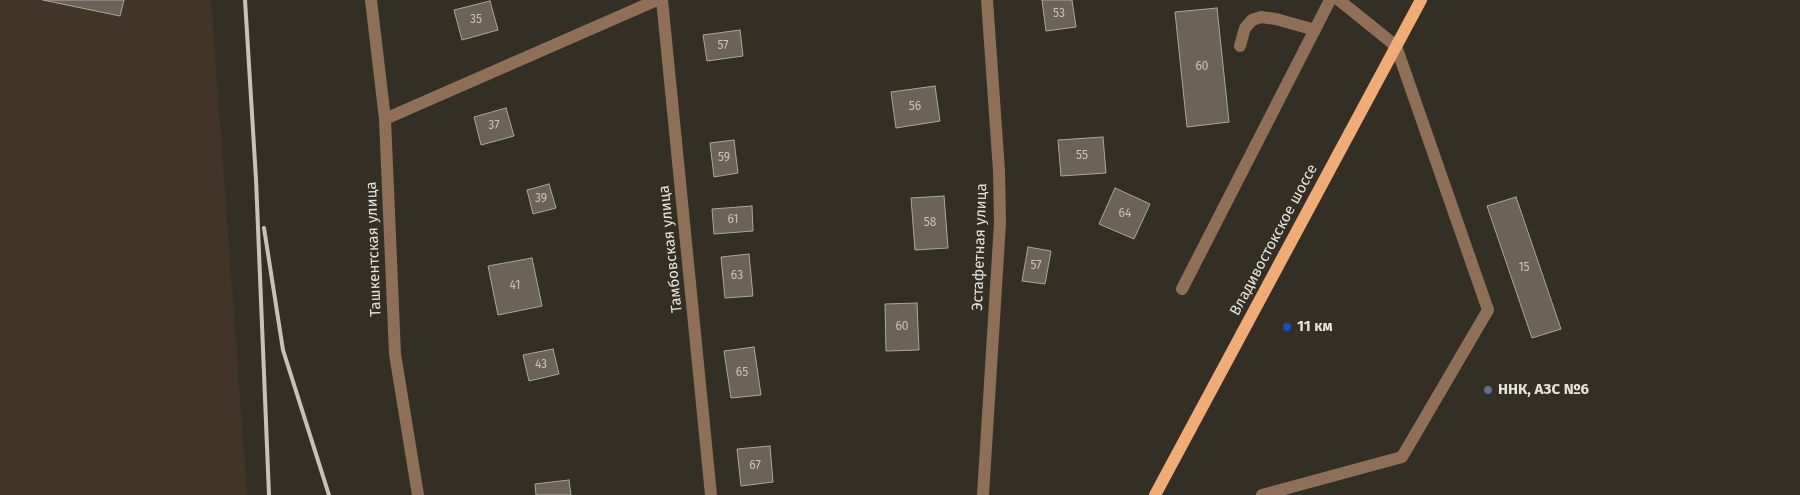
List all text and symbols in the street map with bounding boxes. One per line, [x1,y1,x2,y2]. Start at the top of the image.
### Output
house number: 53 [1053,7,1065,21]
house number: 35 [470,13,482,27]
house number: 57 [717,39,729,53]
house number: 60 [1195,60,1209,74]
house number: 56 [909,100,921,114]
house number: 37 [488,119,500,133]
house number: 55 [1076,149,1088,163]
house number: 59 [718,151,730,165]
street label: Владивостокское шоссе [1226,161,1322,319]
street label: Ташкентская улица [363,181,385,317]
street label: Эстафетная улица [969,183,991,311]
street label: Тамбовская улица [655,184,687,314]
house number: 39 [535,192,547,206]
house number: 64 [1119,207,1131,221]
house number: 61 [727,213,739,227]
house number: 58 [924,216,936,230]
house number: 57 [1030,259,1042,273]
house number: 15 [1518,261,1530,275]
house number: 63 [731,269,743,283]
house number: 41 [510,279,520,293]
place label: 11 км [1297,318,1333,336]
house number: 60 [895,320,909,334]
marker: 11 км [1281,321,1293,333]
house number: 43 [535,358,547,372]
house number: 65 [736,366,748,380]
place label: ННК, АЗС №6 [1498,381,1589,399]
marker: ННК, АЗС №6 [1482,384,1494,396]
house number: 67 [749,459,761,473]

